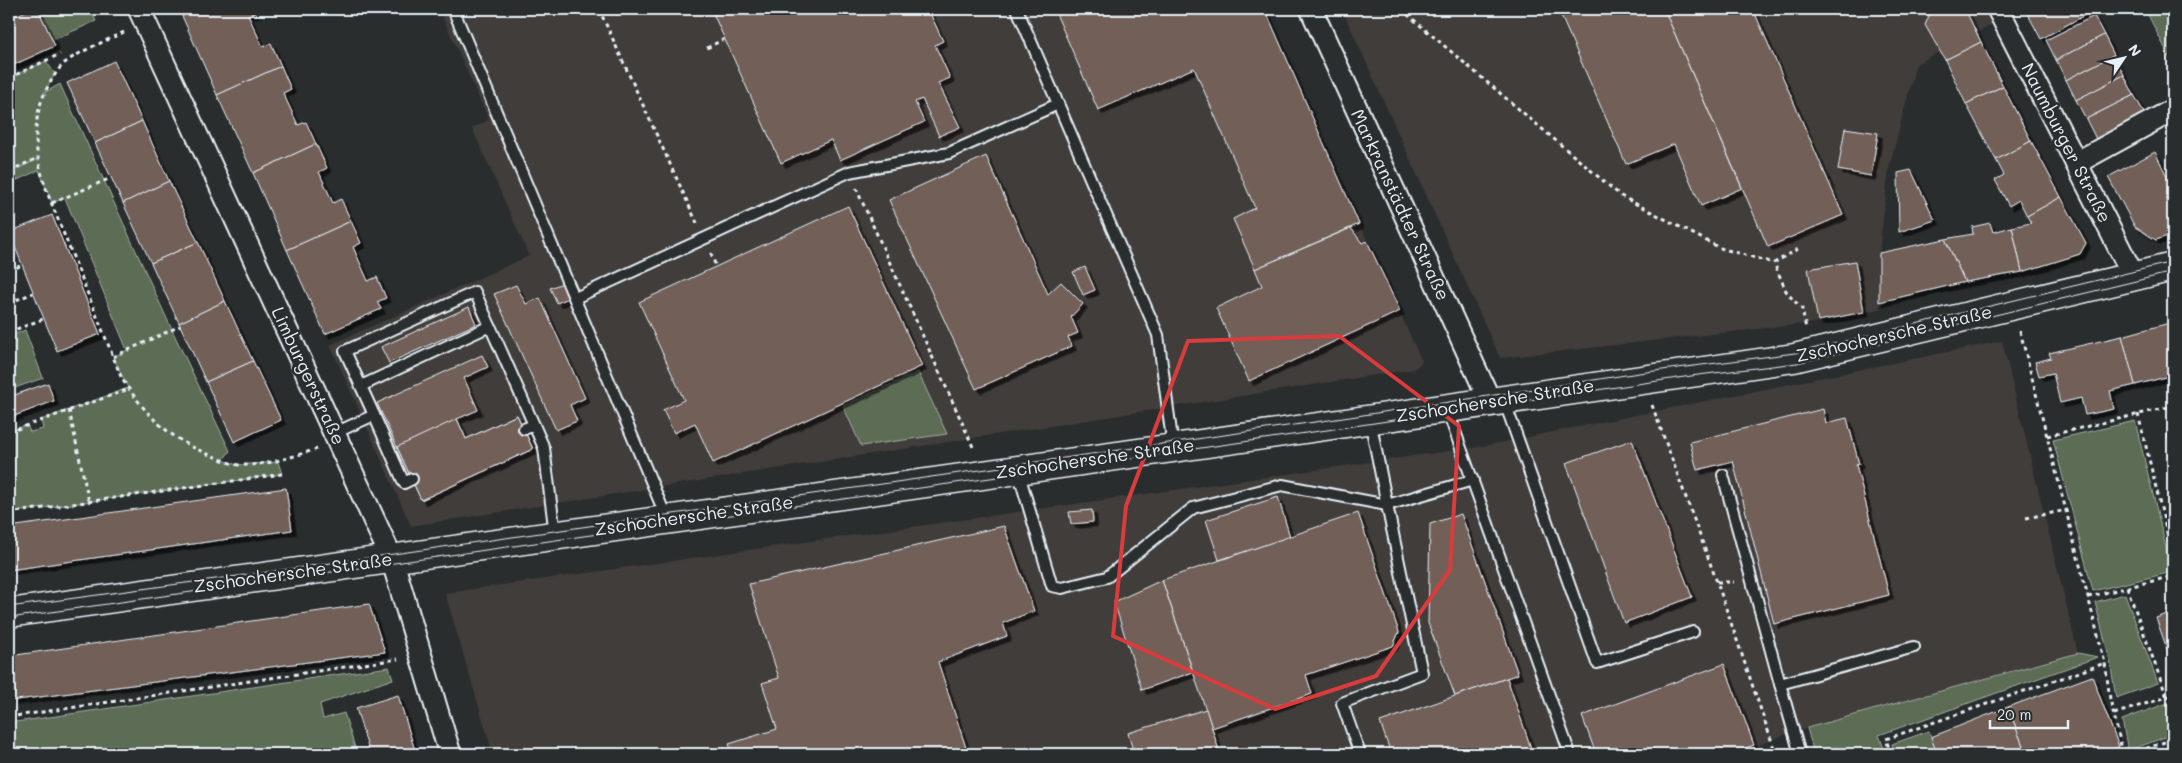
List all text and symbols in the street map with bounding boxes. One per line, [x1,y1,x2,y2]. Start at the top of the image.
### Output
north arrow [2100,32,2150,82]
text: N [2124,40,2146,60]
street label: Naumburger Straße [2016,59,2118,227]
street label: Markranstädter Straße [1346,105,1456,304]
street label: Zschochersche Straße [1793,299,1994,367]
street label: Limburgerstraße [266,303,351,449]
street label: Zschochersche Straße [1394,372,1596,428]
street label: Zschochersche Straße [994,432,1196,484]
street label: Zschochersche Straße [593,489,795,541]
street label: Zschochersche Straße [192,546,394,598]
scale bar [1990,698,2067,730]
text: 20 m [1997,704,2031,724]

